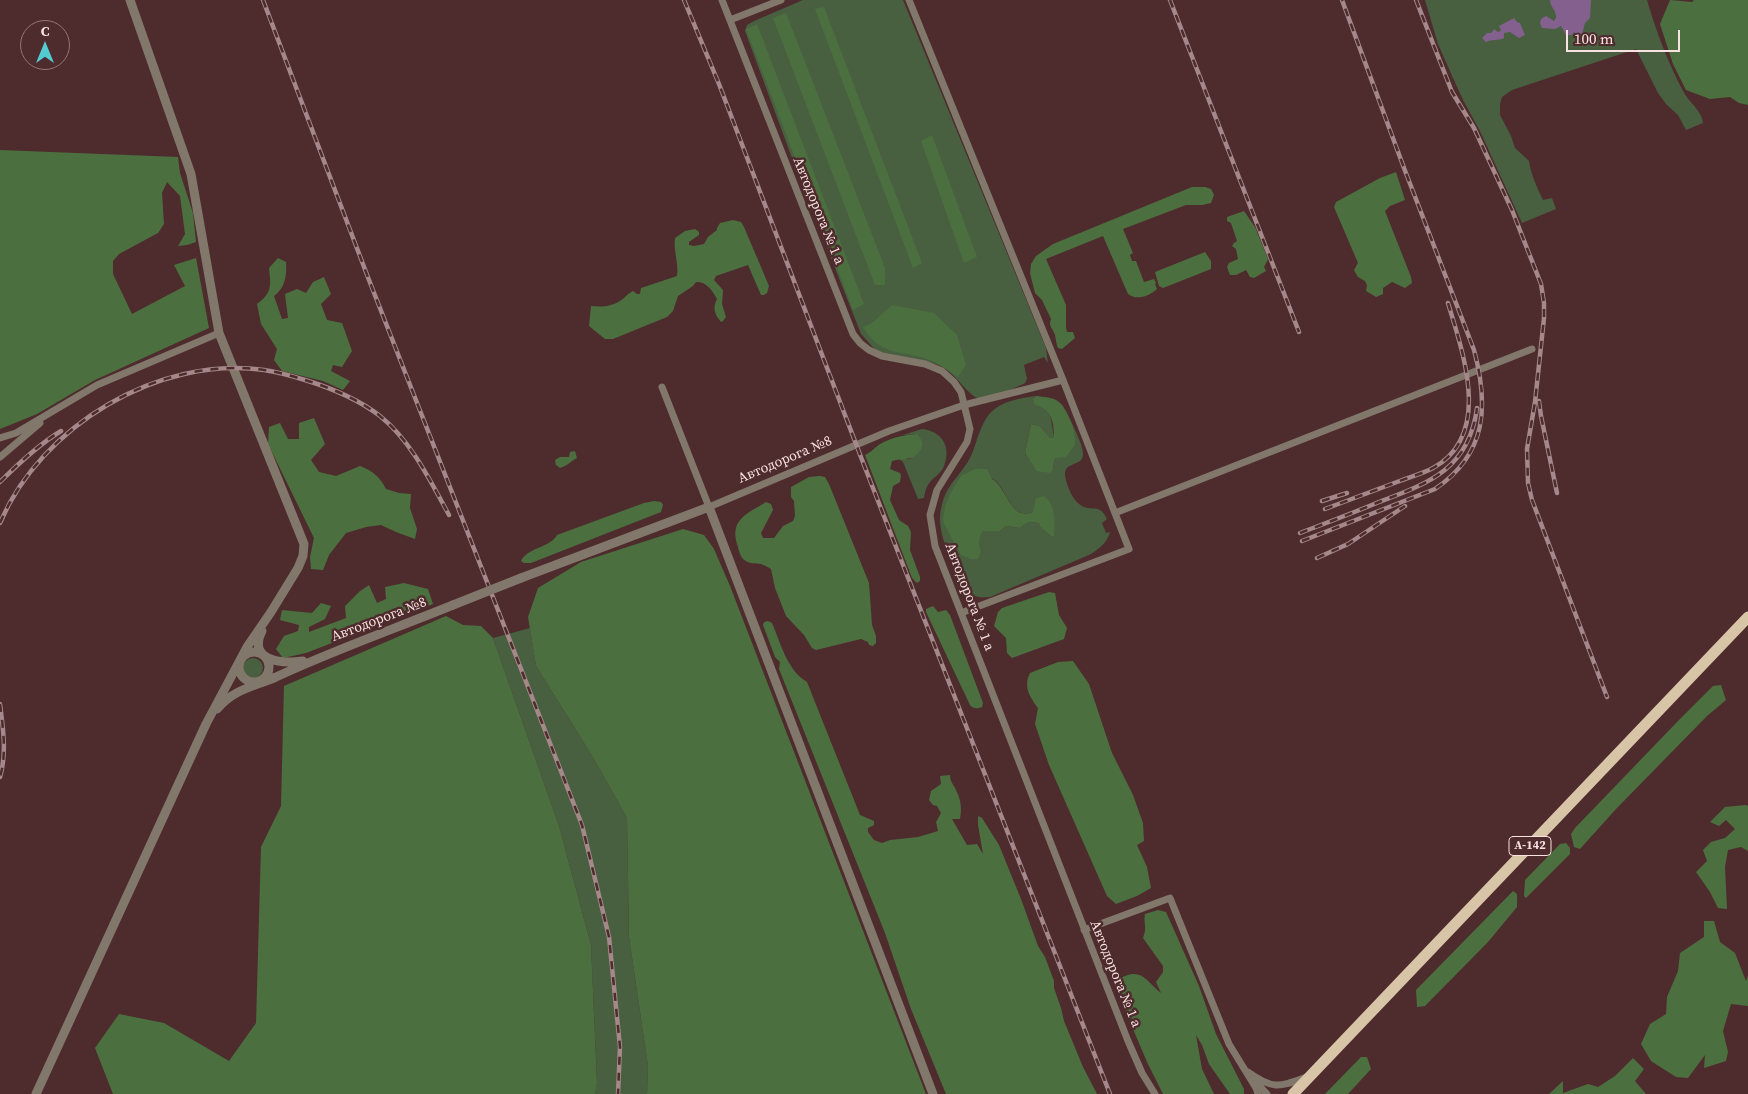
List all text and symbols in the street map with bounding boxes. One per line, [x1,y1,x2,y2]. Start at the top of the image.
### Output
north arrow [20,20,70,70]
scale bar [1568,20,1682,52]
text: С [41,21,49,41]
text: 100 m [1574,28,1614,49]
street label: Автодорога № 1 а [789,155,847,267]
street label: Автодорога №8 [735,433,835,487]
street label: Автодорога № 1 а [941,541,997,653]
street label: Автодорога №8 [329,594,429,646]
road number: А-142 [1509,836,1551,856]
street label: Автодорога № 1 а [1086,918,1144,1030]

